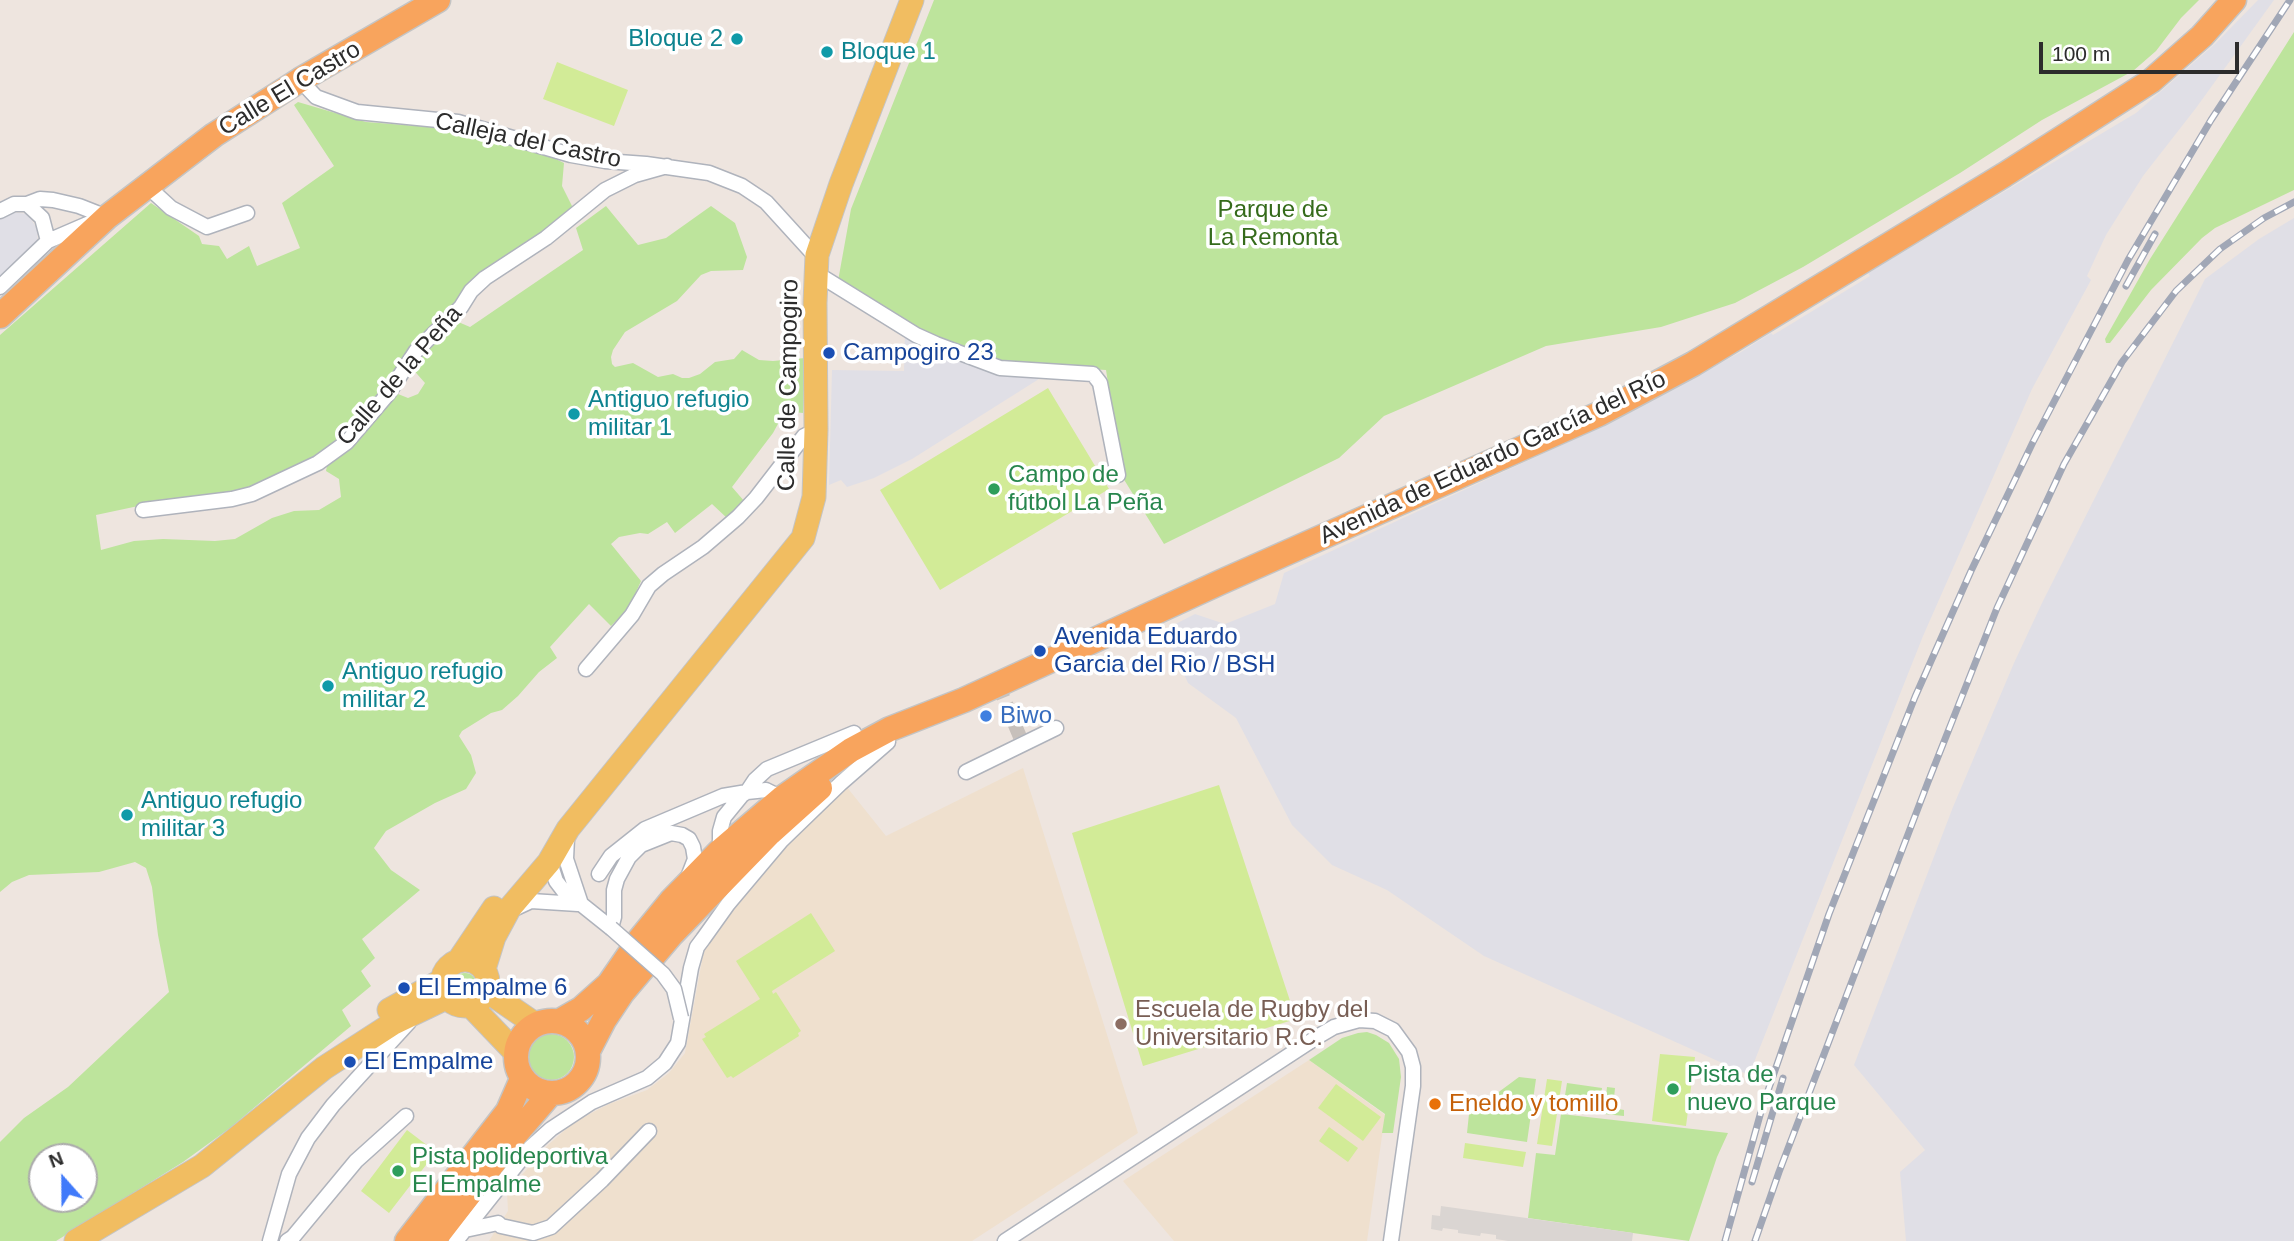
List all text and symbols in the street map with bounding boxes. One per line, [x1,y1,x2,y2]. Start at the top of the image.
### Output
place label: Bloque 2 [628,25,723,53]
scale bar [2042,28,2242,72]
marker: Bloque 2 [729,31,745,47]
street label: Calle El Castro [214,35,366,143]
place label: Bloque 1 [841,38,936,66]
text: 100 m [2052,42,2110,65]
marker: Bloque 1 [819,44,835,60]
street label: Calleja del Castro [432,107,624,175]
park label: Parque de La Remonta [1208,196,1338,252]
street label: Calle de Campogiro [773,279,805,491]
street label: Calle de la Peña [331,300,469,452]
place label: Campogiro 23 [843,339,994,367]
marker: Campogiro 23 [821,345,837,361]
street label: Avenida de Eduardo García del Río [1315,365,1671,551]
place label: Antiguo refugio militar 1 [588,386,749,442]
marker: Antiguo refugio militar 1 [566,406,582,422]
place label: Campo de fútbol La Peña [1008,461,1163,517]
marker: Campo de fútbol La Peña [986,481,1002,497]
place label: Avenida Eduardo Garcia del Rio / BSH [1054,623,1275,679]
marker: Avenida Eduardo Garcia del Rio / BSH [1032,643,1048,659]
place label: Antiguo refugio militar 2 [342,658,503,714]
marker: Antiguo refugio militar 2 [320,678,336,694]
place label: Biwo [1000,702,1052,730]
marker: Biwo [978,708,994,724]
place label: Antiguo refugio militar 3 [141,787,302,843]
marker: Antiguo refugio militar 3 [119,807,135,823]
place label: El Empalme 6 [418,974,567,1002]
marker: El Empalme 6 [396,980,412,996]
place label: Escuela de Rugby del Universitario R.C. [1135,996,1368,1052]
marker: Escuela de Rugby del Universitario R.C. [1113,1016,1129,1032]
place label: El Empalme [364,1048,493,1076]
marker: El Empalme [342,1054,358,1070]
place label: Pista de nuevo Parque [1687,1061,1836,1117]
marker: Pista de nuevo Parque [1665,1081,1681,1097]
place label: Eneldo y tomillo [1449,1090,1618,1118]
marker: Eneldo y tomillo [1427,1096,1443,1112]
north arrow [28,1143,98,1213]
place label: Pista polideportiva El Empalme [412,1143,608,1199]
text: N [46,1148,66,1172]
marker: Pista polideportiva El Empalme [390,1163,406,1179]

